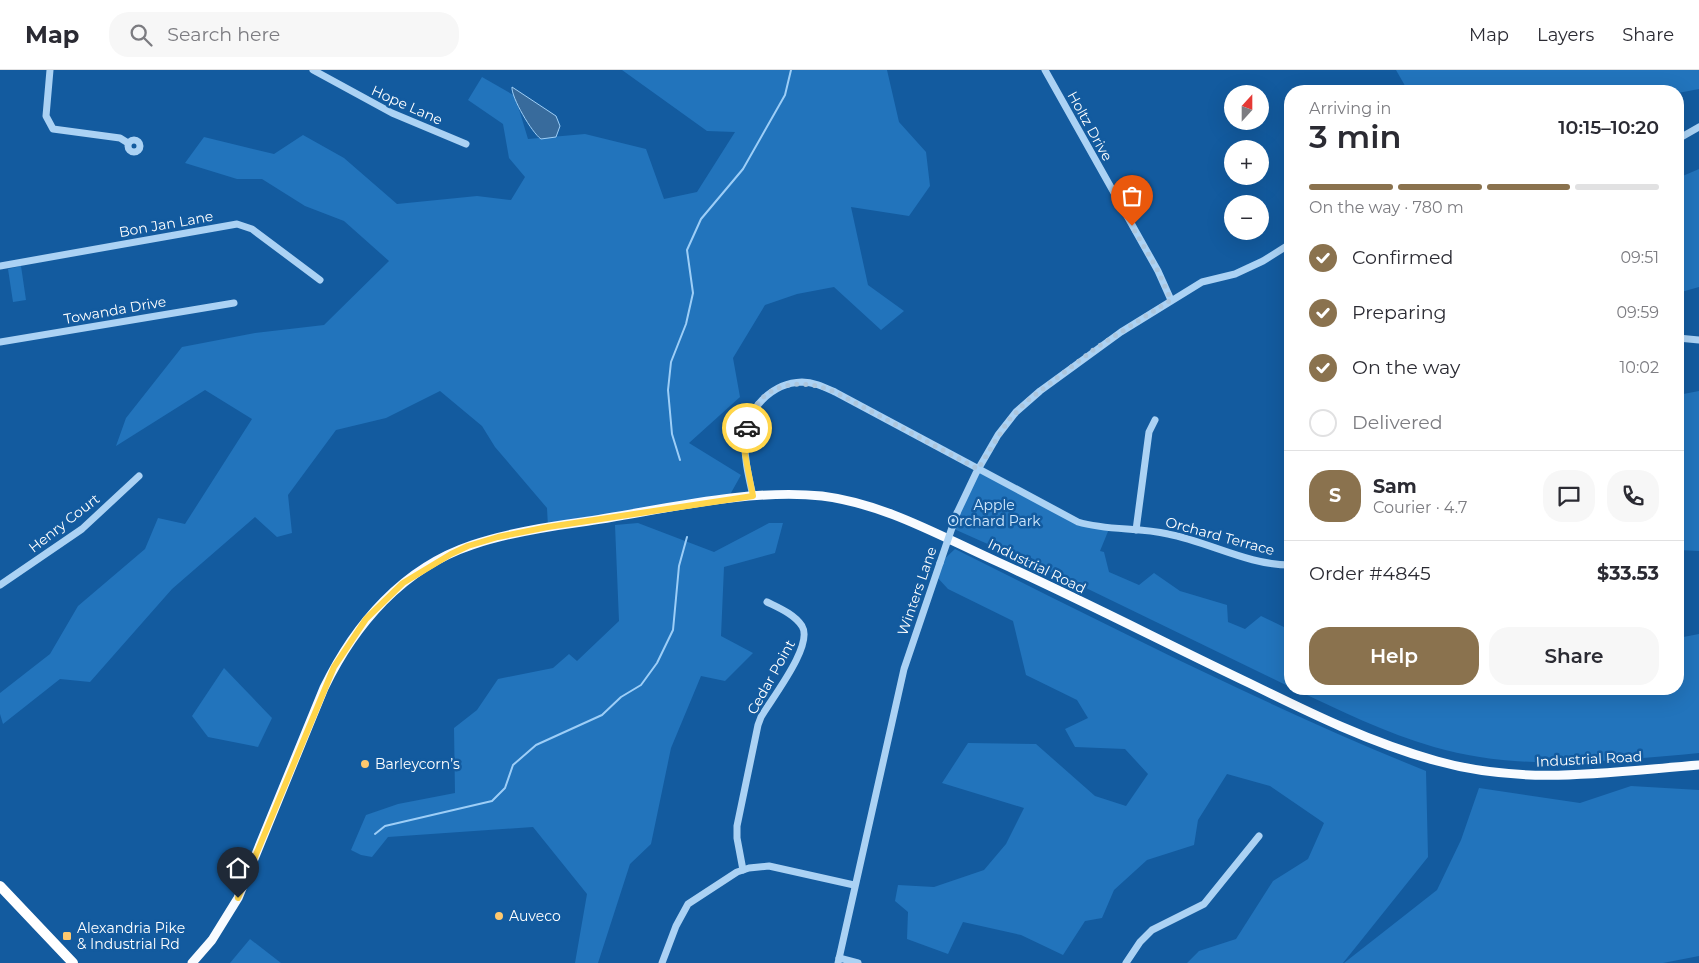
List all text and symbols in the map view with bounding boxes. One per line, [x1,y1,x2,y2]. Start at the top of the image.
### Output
search box [109,12,459,57]
text: Map [25,20,79,49]
icon: search [127,21,155,49]
text: Search here [167,23,280,46]
text: Map [1469,24,1509,46]
text: Layers [1537,24,1594,46]
text: Share [1622,24,1674,46]
street label: Hope Lane [369,81,445,129]
north arrow [1224,85,1269,130]
map controls [1224,85,1269,240]
street label: Holtz Drive [1063,88,1117,164]
text: Arriving in [1309,99,1391,118]
text: 10:15–10:20 [1558,116,1659,139]
text: 3 min [1309,117,1401,156]
button: + [1224,140,1269,185]
pin [1111,175,1153,226]
icon: bag [1118,182,1146,210]
button: − [1224,195,1269,240]
text: On the way · 780 m [1309,198,1464,217]
street label: Bon Jan Lane [118,207,214,241]
icon: check [1309,244,1337,272]
text: Confirmed [1352,246,1453,269]
text: 09:51 [1620,248,1659,267]
street label: Towanda Drive [62,292,168,328]
icon: check [1309,299,1337,327]
text: Preparing [1352,301,1447,324]
text: 09:59 [1616,303,1659,322]
icon: check [1309,354,1337,382]
text: On the way [1352,356,1460,379]
text: 10:02 [1620,358,1659,377]
courier [722,403,772,453]
text: Delivered [1352,411,1443,434]
icon: car [733,414,761,442]
button: chat [1543,470,1595,522]
button: phone [1607,470,1659,522]
text: Sam [1373,475,1417,498]
text: S [1329,484,1341,507]
street label: Henry Court [25,489,103,556]
park label: Apple Orchard Park [947,496,1041,530]
text: Courier · 4.7 [1373,498,1467,517]
street label: Orchard Terrace [1164,513,1276,559]
street label: Industrial Road [985,535,1089,597]
street label: Winters Lane [893,544,941,638]
text: Order #4845 [1309,562,1431,585]
text: $33.53 [1597,562,1659,585]
button: Help [1309,627,1479,685]
button: Share [1489,627,1659,685]
street label: Cedar Point [743,636,799,718]
street label: Industrial Road [1535,747,1643,771]
place label: Barleycorn’s [375,755,460,773]
marker: Barleycorn’s [359,758,371,770]
pin [217,847,259,898]
icon: home [224,854,252,882]
place label: Auveco [509,907,561,925]
marker: Auveco [493,910,505,922]
place label: Alexandria Pike & Industrial Rd [77,919,185,953]
marker: Alexandria Pike & Industrial Rd [61,930,73,942]

